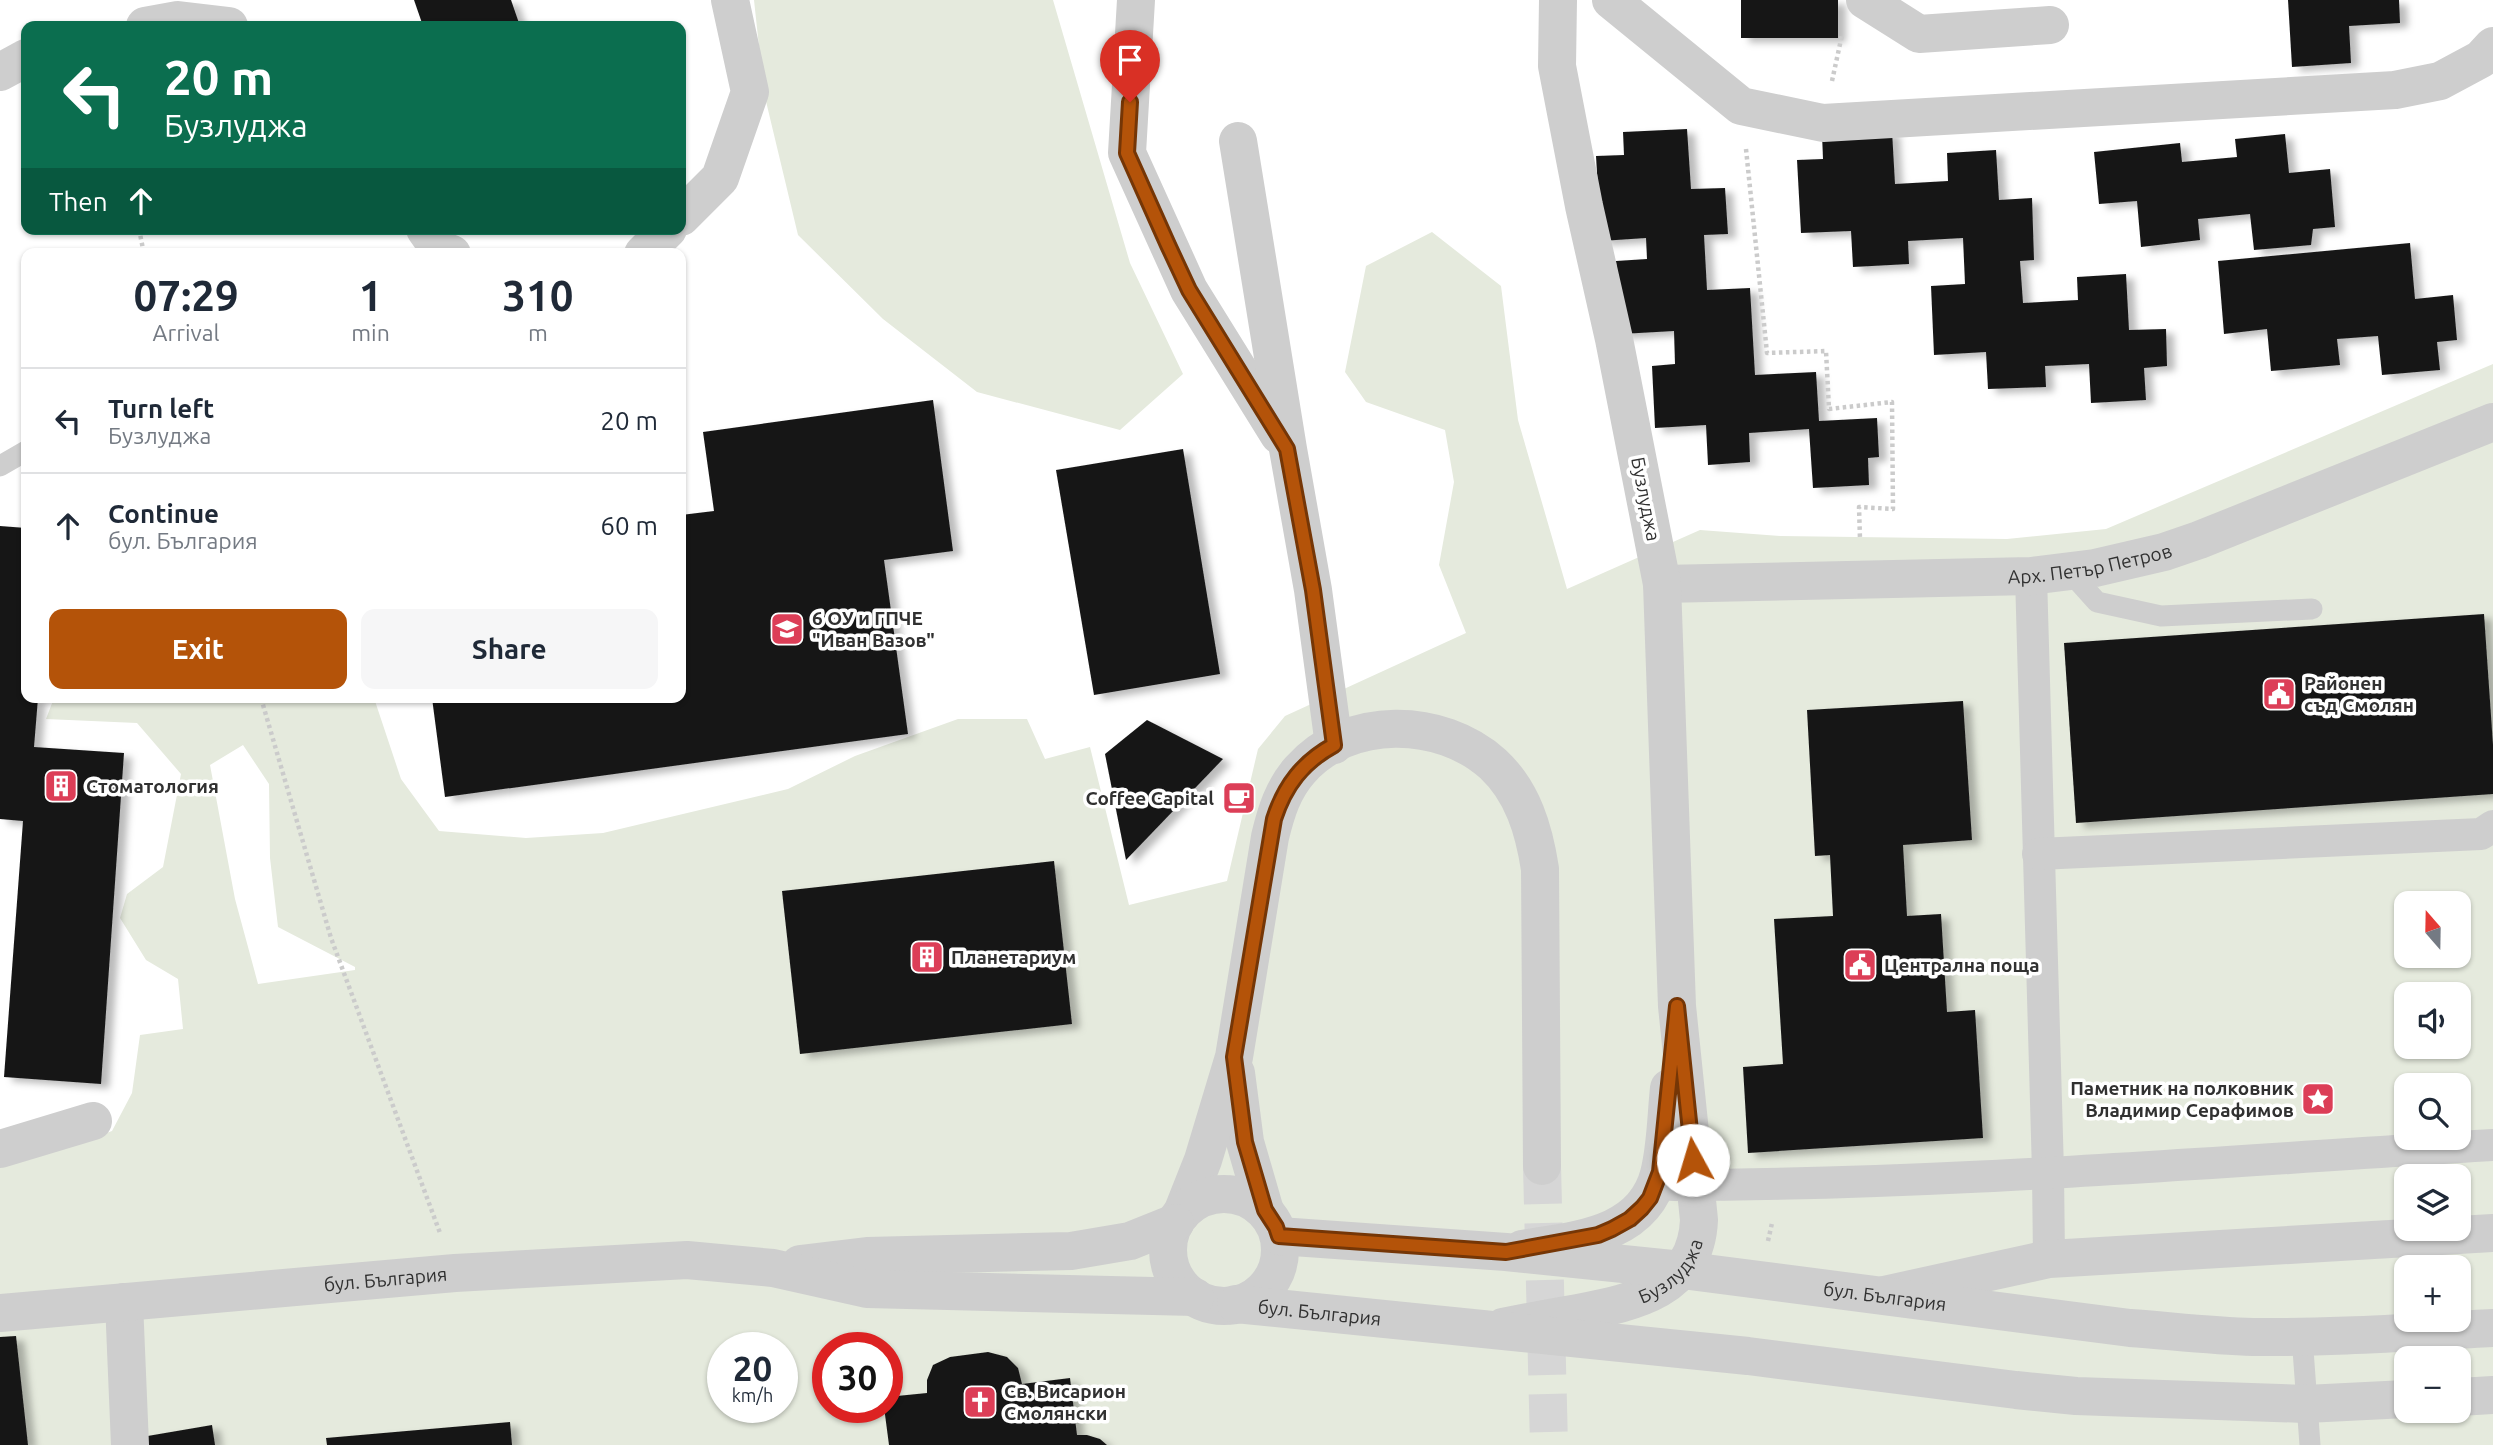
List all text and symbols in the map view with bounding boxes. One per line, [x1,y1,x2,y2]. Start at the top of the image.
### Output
pin [1100,30,1160,102]
icon: arrive [1111,41,1149,79]
icon: left [49,49,140,140]
text: 20 m [164,49,273,104]
text: Бузлуджа [164,107,308,143]
icon: ahead [122,182,160,220]
text: Then [49,187,108,216]
text: 07:29 [134,272,239,319]
text: 1 [359,272,382,319]
text: 310 [502,272,573,319]
text: Arrival [153,320,220,345]
text: min [351,320,390,345]
text: m [528,320,548,345]
text: Turn left [108,394,214,423]
icon: left [49,402,87,440]
text: 20 m [600,406,658,435]
text: Бузлуджа [108,423,211,448]
street label: Бузлуджа [1627,455,1665,543]
text: Continue [108,499,219,528]
icon: ahead [49,507,87,545]
text: 60 m [600,511,658,540]
text: бул. България [108,528,258,553]
street label: Арх. Петър Петров [2008,539,2175,587]
place label: 6 ОУ и ГПЧЕ "Иван Вазов" [812,607,935,651]
button: Exit [49,609,347,689]
button: Share [361,609,658,689]
school or university icon: 6 ОУ и ГПЧЕ "Иван Вазов" [768,610,806,648]
place label: Районен съд Смолян [2304,672,2414,716]
public building icon: Районен съд Смолян [2260,675,2298,713]
building icon: Стоматология [42,767,80,805]
place label: Стоматология [86,775,219,797]
cafe icon: Coffee Capital [1220,779,1258,817]
place label: Coffee Capital [1085,787,1214,809]
north arrow [2394,891,2471,968]
map controls [2394,891,2471,1423]
building icon: Планетариум [908,938,946,976]
place label: Планетариум [951,946,1076,968]
public building icon: Централна поща [1841,946,1879,984]
place label: Централна поща [1884,954,2039,976]
button: sound [2394,982,2471,1059]
button: search [2394,1073,2471,1150]
place label: Паметник на полковник Владимир Серафимов [2070,1077,2294,1121]
place icon: Паметник на полковник Владимир Серафимов [2299,1080,2337,1118]
position arrow [1656,1123,1730,1197]
button: layers [2394,1164,2471,1241]
street label: Бузлуджа [1635,1236,1707,1308]
button: + [2394,1255,2471,1332]
street label: бул. България [323,1263,448,1295]
street label: бул. България [1822,1277,1948,1315]
street label: бул. България [1257,1295,1382,1330]
speed limit sign: 30 [812,1332,903,1423]
button: − [2394,1346,2471,1423]
text: 20 [733,1348,772,1388]
place label: Св. Висарион Смолянски [1004,1380,1126,1424]
church icon: Св. Висарион Смолянски [961,1383,999,1421]
text: km/h [732,1385,773,1405]

